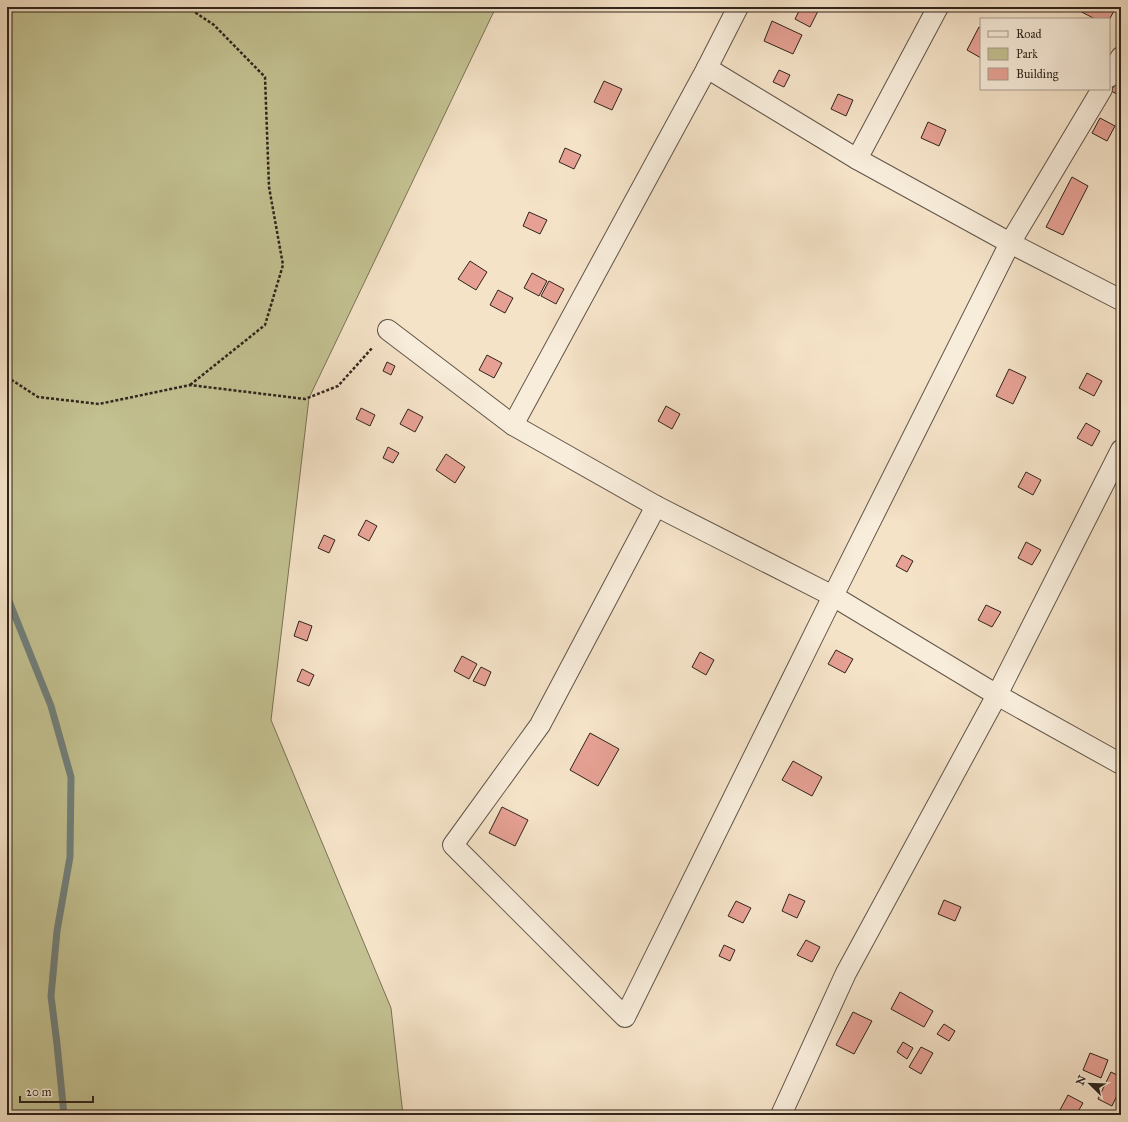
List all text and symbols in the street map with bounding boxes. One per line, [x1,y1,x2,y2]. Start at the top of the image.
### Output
legend [980,18,1110,90]
text: Road [1016,27,1042,41]
text: Park [1016,47,1038,61]
text: Building [1016,67,1059,82]
north arrow [1070,1064,1110,1104]
text: N [1073,1073,1089,1087]
scale bar [20,1078,93,1104]
text: 20 m [26,1085,52,1099]

